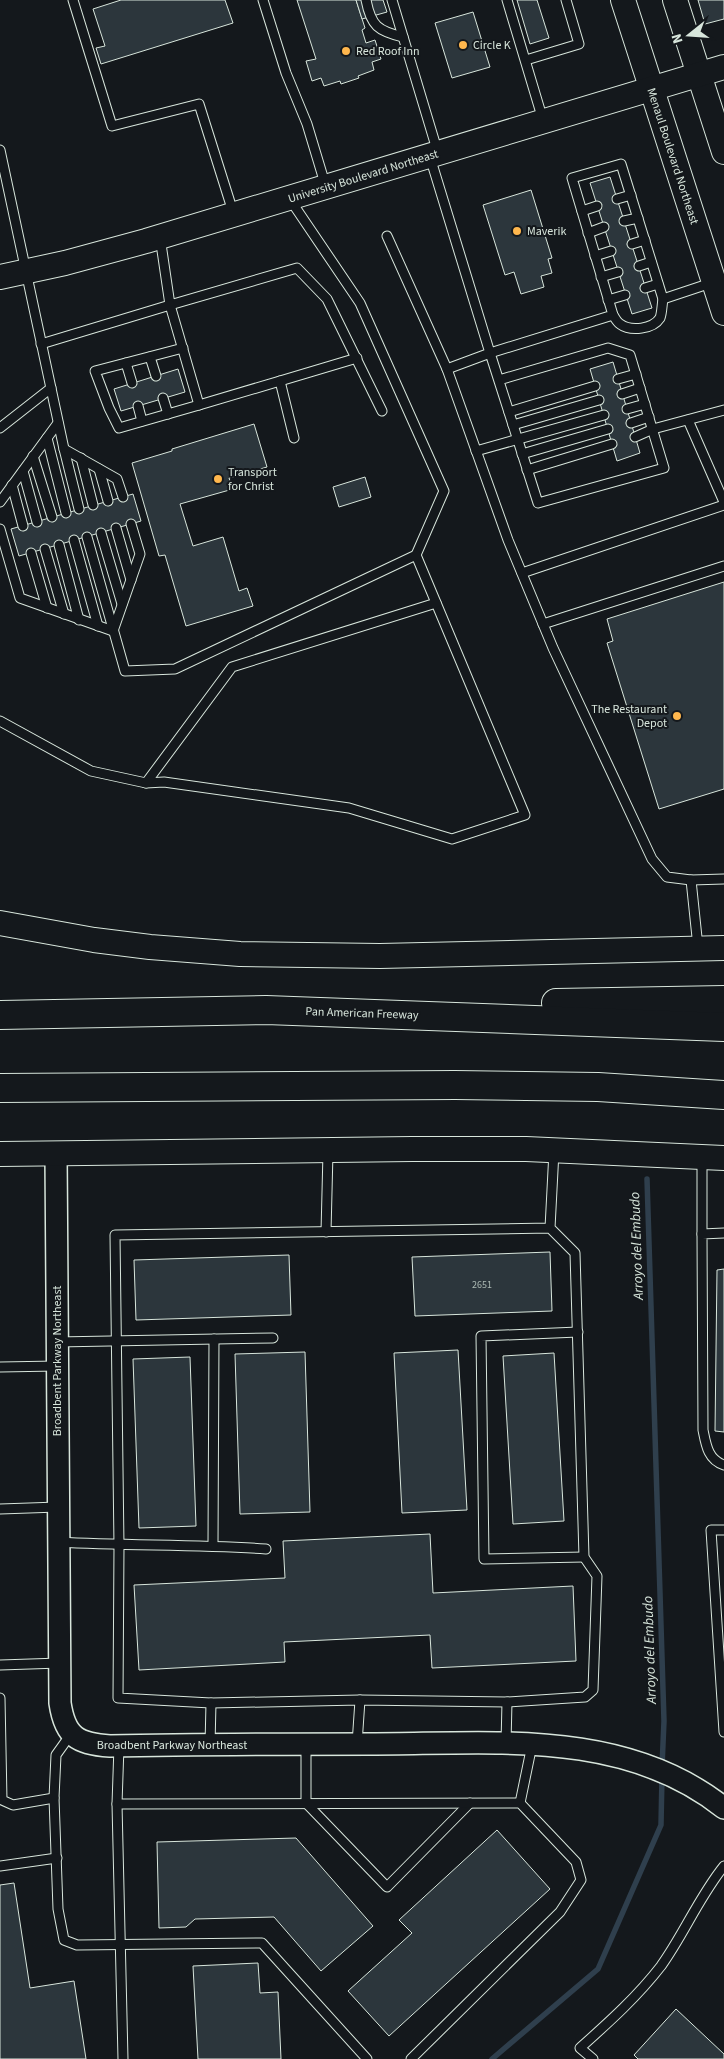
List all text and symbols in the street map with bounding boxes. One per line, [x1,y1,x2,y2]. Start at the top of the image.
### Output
north arrow [664,10,714,60]
text: N [667,31,688,46]
place label: Circle K [473,37,511,54]
marker: Circle K [457,39,469,51]
place label: Red Roof Inn [356,43,420,60]
marker: Red Roof Inn [340,45,352,57]
street label: Menaul Boulevard Northeast [642,86,703,227]
street label: University Boulevard Northeast [286,145,440,207]
place label: Maverik [527,223,566,240]
marker: Maverik [511,225,523,237]
place label: Transport for Christ [228,464,277,495]
marker: Transport for Christ [212,473,224,485]
place label: The Restaurant Depot [591,701,667,732]
marker: The Restaurant Depot [671,710,683,722]
street label: Pan American Freeway [305,1003,419,1024]
water label: Arroyo del Embudo [625,1192,649,1301]
house number: 2651 [472,1278,492,1292]
street label: Broadbent Parkway Northeast [49,1286,66,1436]
water label: Arroyo del Embudo [638,1596,662,1705]
street label: Broadbent Parkway Northeast [97,1737,247,1754]

